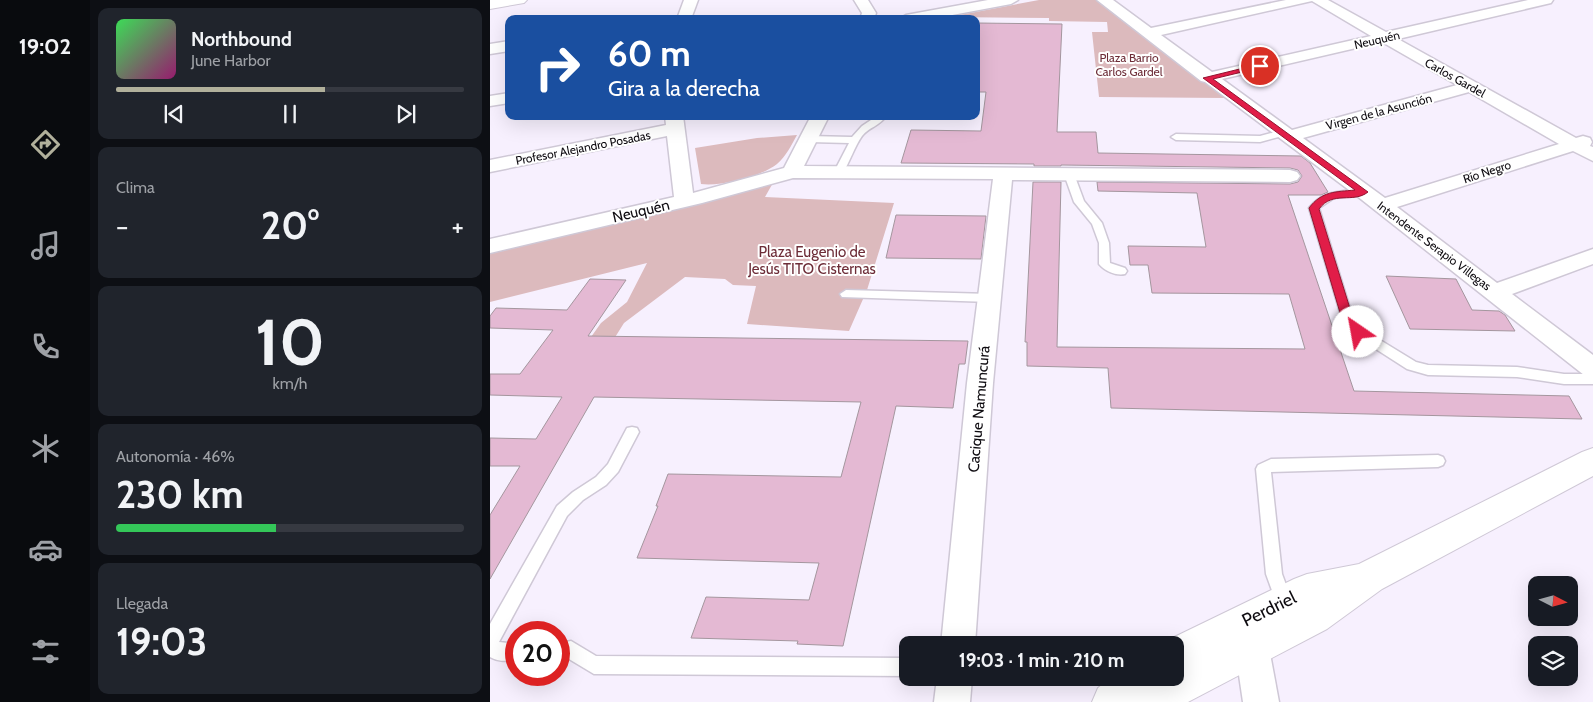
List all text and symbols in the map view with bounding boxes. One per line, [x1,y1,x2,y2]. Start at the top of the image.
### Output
street label: Neuquén [1353,27,1402,52]
text: Northbound [191,28,292,51]
text: 60 m [608,32,691,75]
text: 19:02 [19,33,71,60]
icon: right [525,35,590,100]
pin [1239,45,1281,87]
park label: Plaza Barrio Carlos Gardel [1095,50,1163,79]
text: June Harbor [191,51,271,70]
icon: arrive [1246,52,1274,80]
street label: Carlos Gardel [1422,55,1488,100]
text: Gira a la derecha [608,75,760,102]
street label: Virgen de la Asunción [1324,90,1434,133]
icon: previous [160,100,188,128]
icon: pause [276,100,304,128]
icon: next [392,100,420,128]
icon: directions [28,127,63,162]
street label: Profesor Alejandro Posadas [514,127,652,168]
street label: Río Negro [1461,157,1513,186]
text: Clima [116,178,155,197]
street label: Neuquén [611,196,671,226]
street label: Intendente Serapio Villegas [1374,198,1494,293]
text: 20° [261,202,319,249]
text: − [116,209,128,243]
text: + [452,209,464,243]
icon: music [28,228,63,263]
park label: Plaza Eugenio de Jesús TITO Cisternas [747,243,876,278]
text: 10 [255,302,325,381]
position arrow [1331,305,1383,357]
icon: phone [28,329,63,364]
street label: Cacique Namuncurá [964,344,994,473]
text: km/h [272,374,308,393]
icon: climate [28,431,63,466]
text: Autonomía · 46% [116,447,235,466]
text: 230 km [116,471,243,518]
icon: car [28,532,63,567]
north arrow [1528,576,1578,626]
map controls [1528,576,1578,686]
street label: Perdriel [1238,586,1300,632]
text: Llegada [116,594,168,613]
text: 19:03 [116,618,207,665]
speed limit sign: 20 [505,621,570,686]
icon: filters [28,634,63,669]
button: layers [1528,636,1578,686]
text: 19:03 · 1 min · 210 m [959,649,1124,672]

